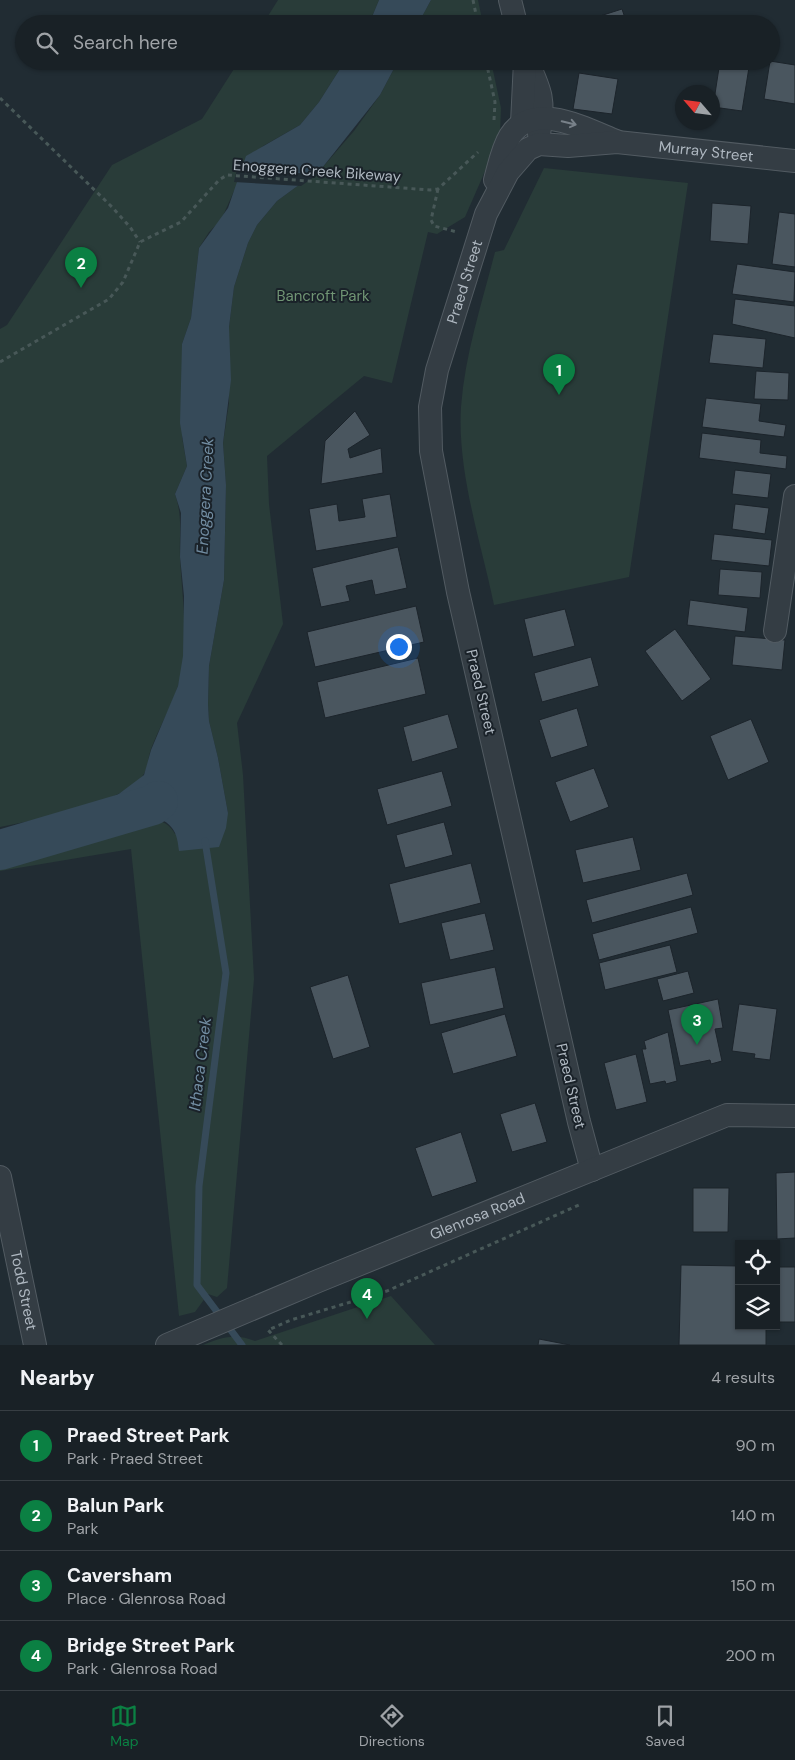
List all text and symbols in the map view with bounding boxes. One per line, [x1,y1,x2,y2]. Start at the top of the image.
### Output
search box [15,15,780,70]
icon: search [33,29,61,57]
text: Search here [73,30,178,55]
north arrow [675,85,720,130]
one-way arrow [561,119,577,128]
street label: Murray Street [658,137,755,167]
street label: Enoggera Creek Bikeway [232,155,402,187]
street label: Praed Street [442,237,487,326]
pin: 2 [65,247,97,288]
park label: Bancroft Park [276,286,370,306]
pin: 1 [543,354,575,395]
water label: Enoggera Creek [191,436,219,555]
your location [386,634,412,660]
street label: Praed Street [461,647,501,737]
pin: 3 [681,1004,713,1045]
water label: Ithaca Creek [184,1015,216,1112]
street label: Praed Street [551,1041,591,1131]
street label: Glenrosa Road [427,1188,528,1245]
map controls [735,1240,780,1330]
button: locate [735,1240,780,1285]
street label: Todd Street [6,1249,42,1333]
pin: 4 [351,1278,383,1319]
button: layers [735,1285,780,1330]
text: Nearby [20,1364,94,1392]
text: 4 results [711,1367,775,1388]
text: Praed Street Park [67,1423,230,1448]
text: 1 [33,1435,39,1456]
text: 90 m [735,1435,775,1456]
text: Park · Praed Street [67,1448,203,1469]
text: Balun Park [67,1493,164,1518]
text: 2 [31,1505,41,1526]
text: 140 m [731,1505,775,1526]
text: Park [67,1518,99,1539]
text: Caversham [67,1563,172,1588]
text: 3 [31,1575,41,1596]
text: 150 m [731,1575,775,1596]
text: Place · Glenrosa Road [67,1588,226,1609]
text: Bridge Street Park [67,1633,235,1658]
text: 4 [31,1645,41,1666]
text: 200 m [726,1645,775,1666]
text: Park · Glenrosa Road [67,1658,218,1679]
tab: Map [110,1702,138,1750]
tab: Directions [359,1702,425,1750]
tab: Saved [645,1702,685,1750]

